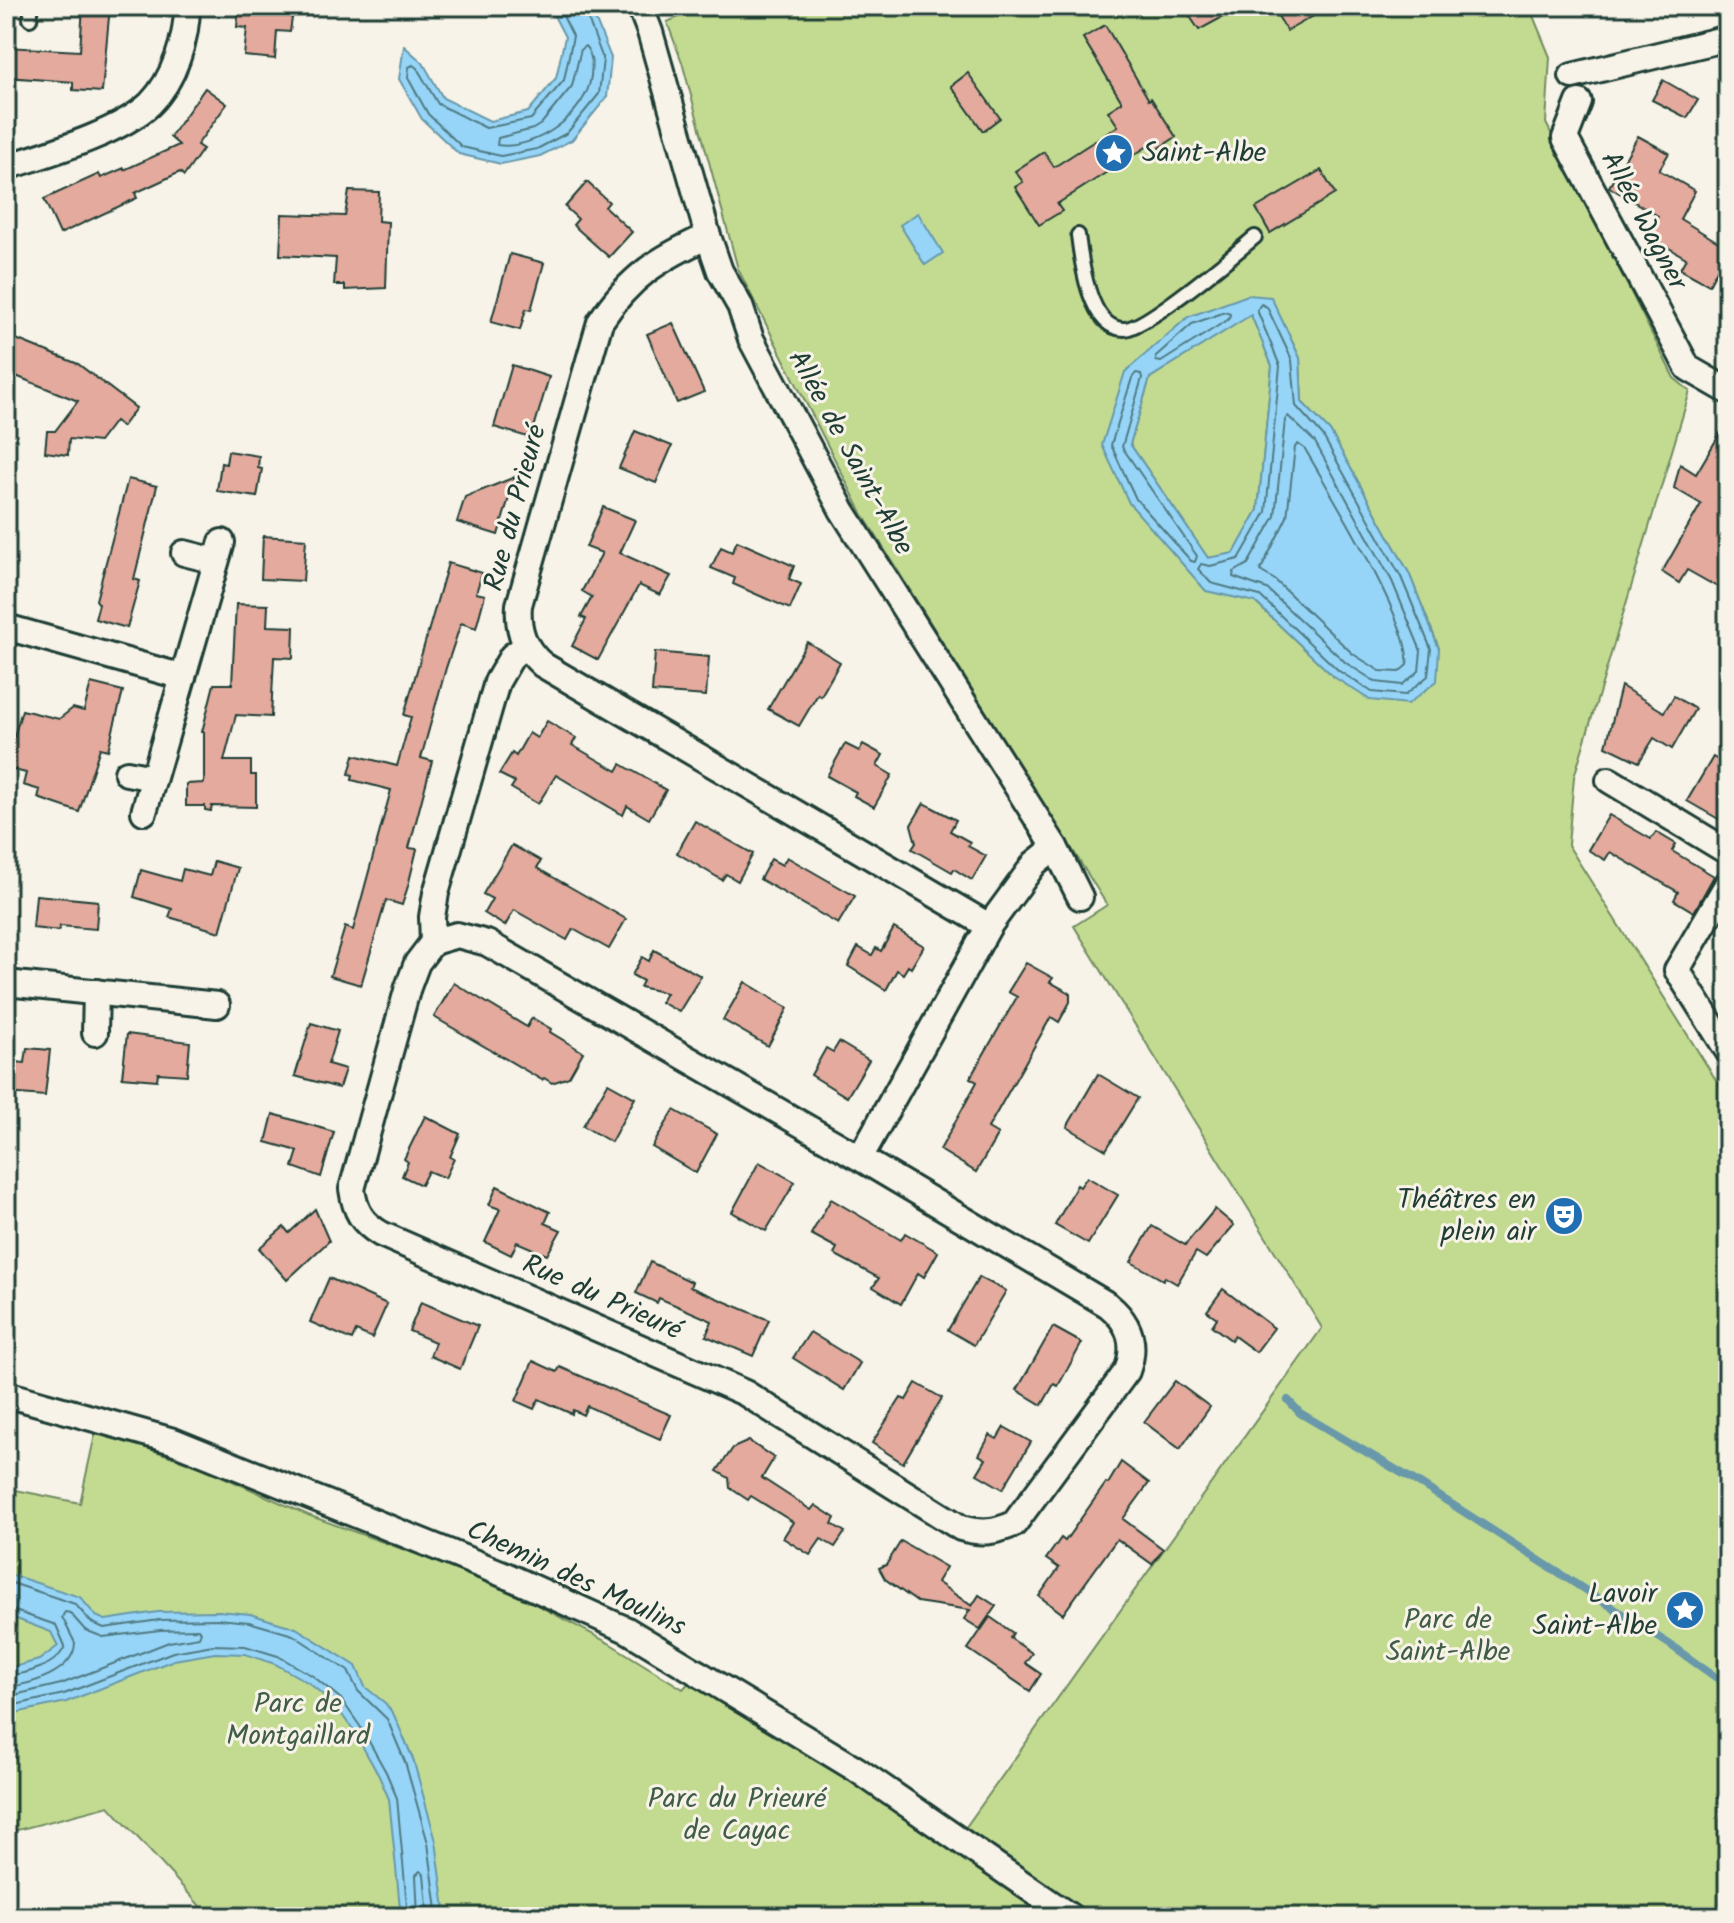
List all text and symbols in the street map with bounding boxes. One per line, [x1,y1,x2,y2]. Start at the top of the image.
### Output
place label: Saint-Albe [1142,131,1267,176]
place icon: Saint-Albe [1093,132,1135,174]
street label: Allée Wagner [1587,143,1699,300]
street label: Allée de Saint-Albe [775,342,925,564]
street label: Rue du Prieuré [472,418,560,596]
place label: Théâtres en plein air [1397,1178,1538,1255]
theatre icon: Théâtres en plein air [1543,1195,1585,1237]
street label: Rue du Prieuré [515,1243,691,1354]
street label: Chemin des Moulins [459,1508,693,1650]
place label: Lavoir Saint-Albe [1533,1572,1659,1649]
place icon: Lavoir Saint-Albe [1664,1589,1706,1631]
park label: Parc de Saint-Albe [1386,1598,1511,1675]
park label: Parc de Montgaillard [226,1682,371,1759]
park label: Parc du Prieuré de Cayac [648,1777,828,1854]

